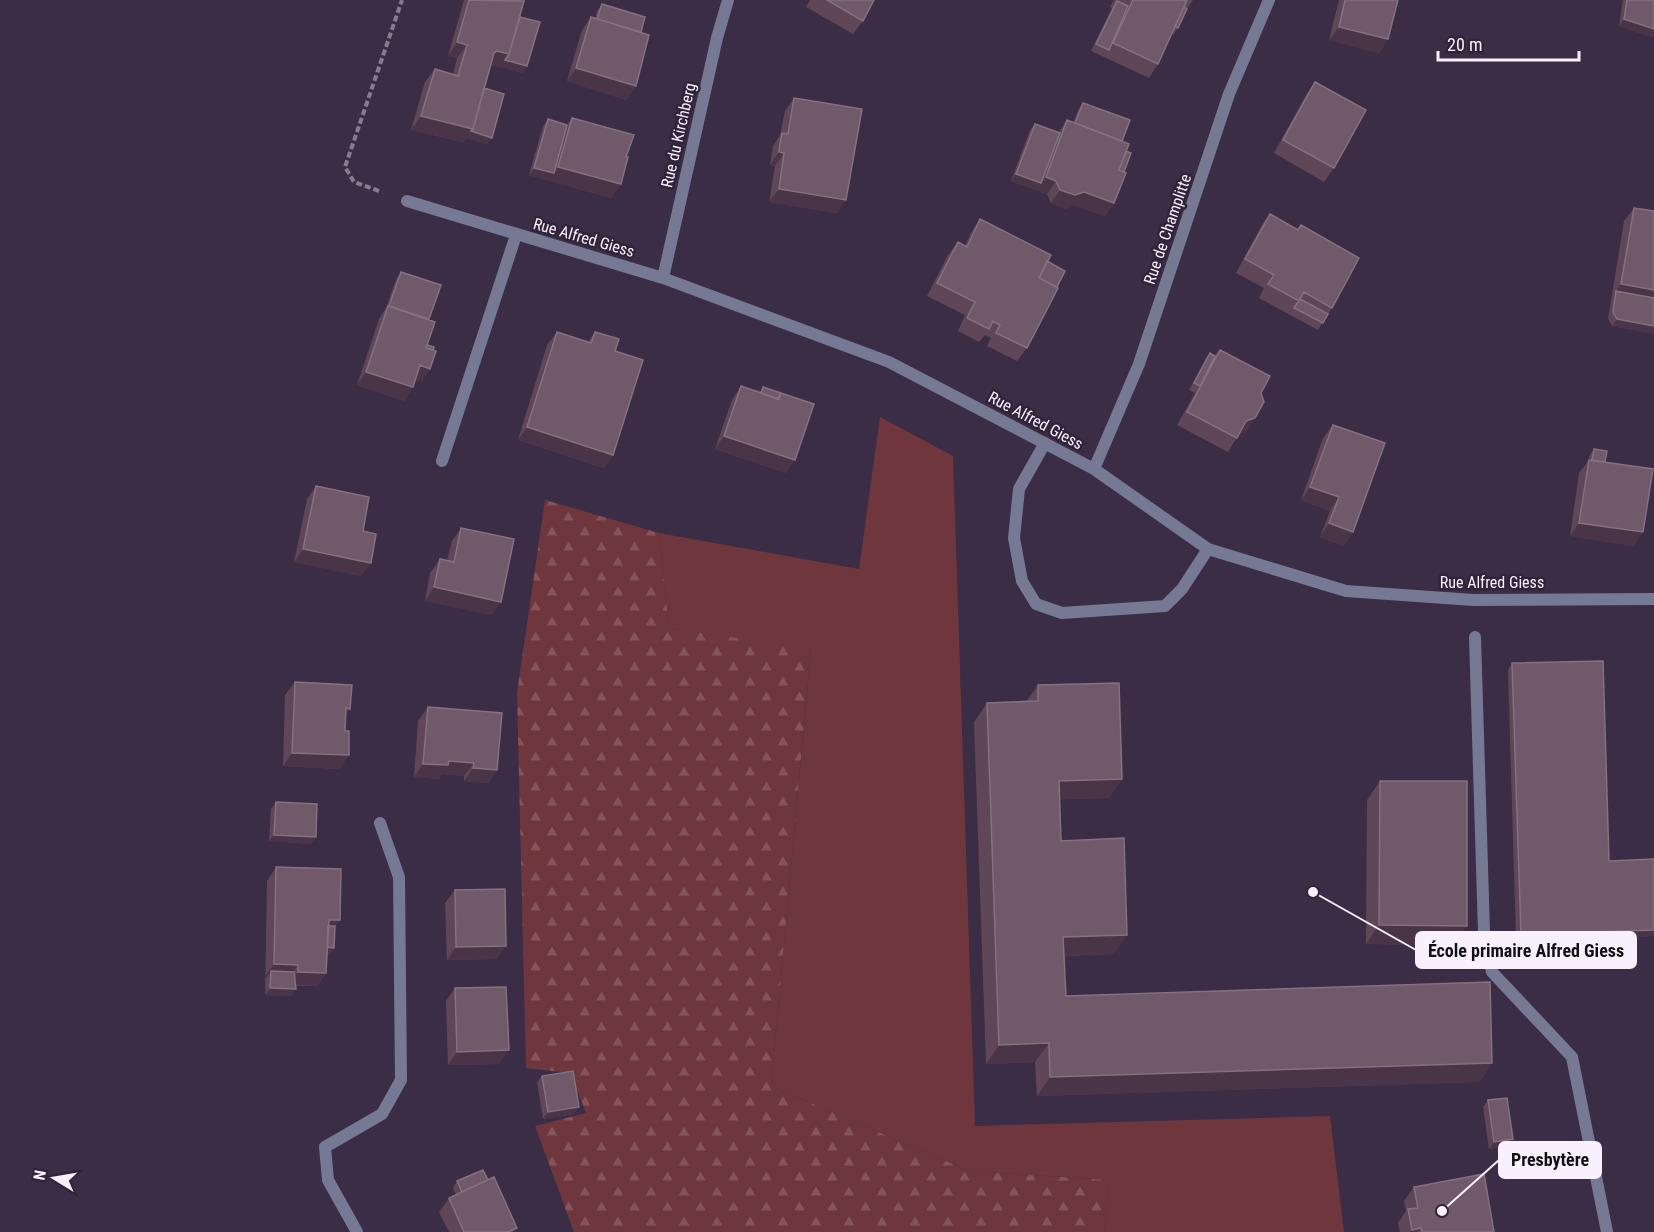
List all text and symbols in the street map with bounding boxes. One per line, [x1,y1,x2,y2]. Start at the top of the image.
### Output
scale bar [1438,24,1579,62]
text: 20 m [1447,34,1482,55]
street label: Rue du Kirchberg [657,81,700,189]
street label: Rue de Champlitte [1140,172,1195,287]
street label: Rue Alfred Giess [531,214,637,261]
street label: Rue Alfred Giess [985,388,1086,453]
street label: Rue Alfred Giess [1440,573,1544,592]
callout: École primaire Alfred Giess [1416,932,1636,968]
text: École primaire Alfred Giess [1428,940,1624,961]
callout: Presbytère [1499,1142,1601,1178]
north arrow [24,1148,84,1208]
text: Presbytère [1511,1149,1589,1170]
text: N [30,1169,50,1182]

